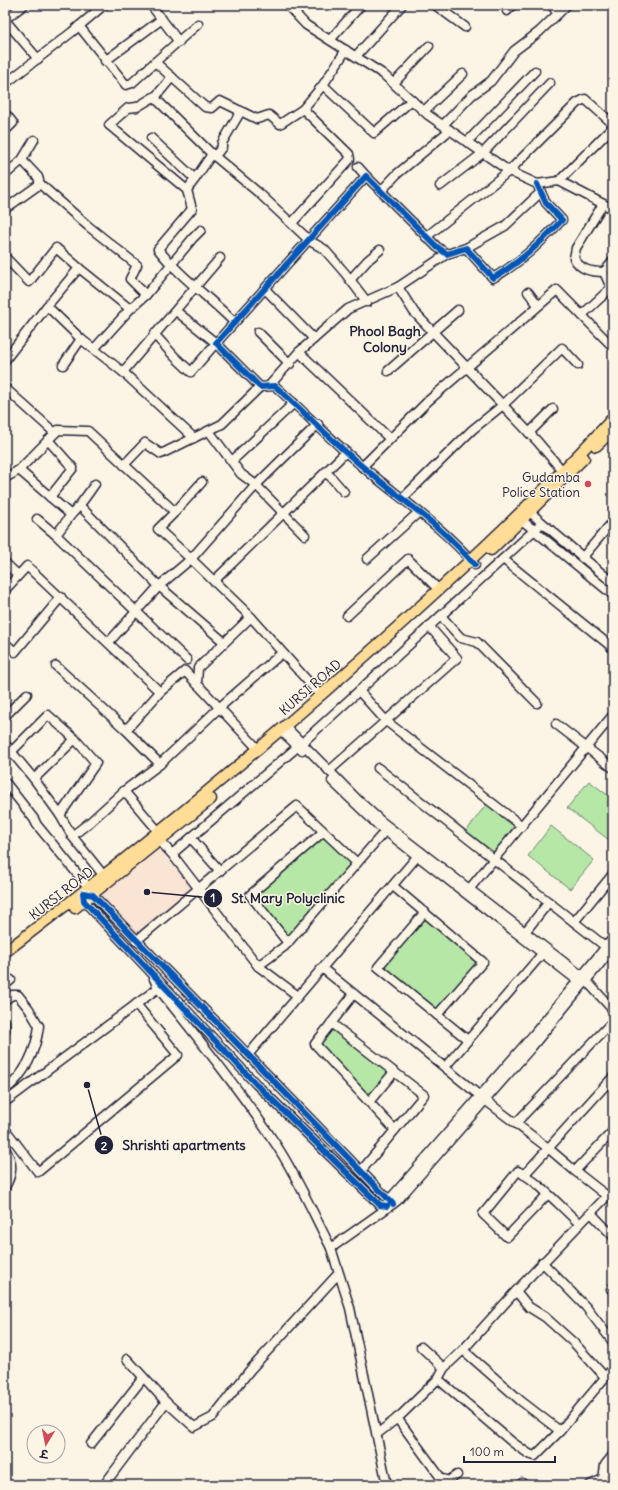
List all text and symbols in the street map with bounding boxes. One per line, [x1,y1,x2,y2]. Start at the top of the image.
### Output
district label: Phool Bagh Colony [349,322,421,356]
place label: Gudamba Police Station [502,469,580,501]
marker: Gudamba Police Station [583,479,593,489]
street label: KURSI ROAD [276,656,345,719]
street label: KURSI ROAD [26,863,97,924]
callout: St. Mary Polyclinic [203,885,352,911]
text: St. Mary Polyclinic [231,889,345,907]
text: 1 [211,890,215,905]
callout: Shrishti apartments [94,1132,254,1158]
text: Shrishti apartments [122,1136,246,1154]
text: 2 [101,1138,108,1153]
north arrow [26,1424,66,1464]
scale bar [464,1438,555,1464]
text: 100 m [470,1444,504,1459]
text: उ [38,1446,50,1462]

